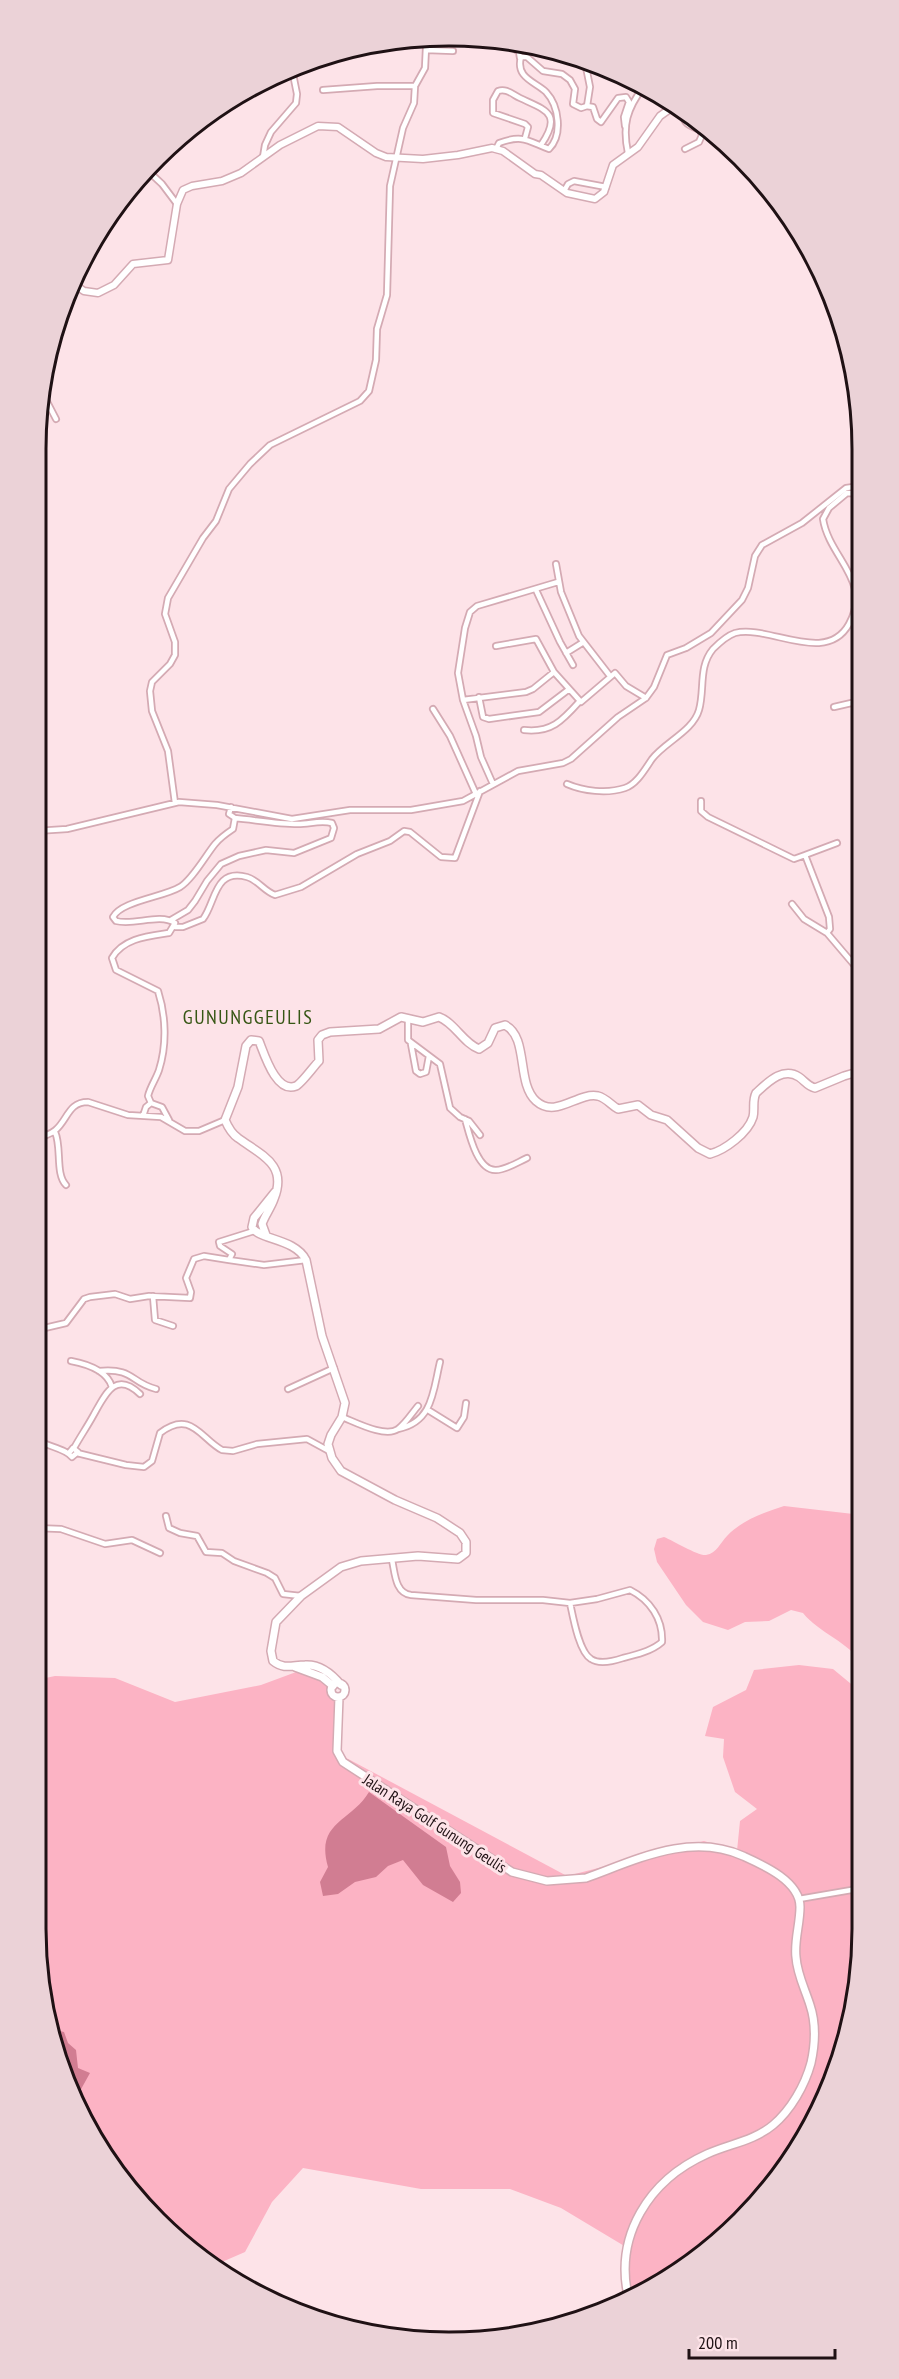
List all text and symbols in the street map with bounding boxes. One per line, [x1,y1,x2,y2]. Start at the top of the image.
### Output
district label: GUNUNGGEULIS [183,1004,313,1030]
street label: Jalan Raya Golf Gunung Geulis [359,1769,510,1877]
scale bar [689,2322,834,2360]
text: 200 m [698,2331,738,2354]

